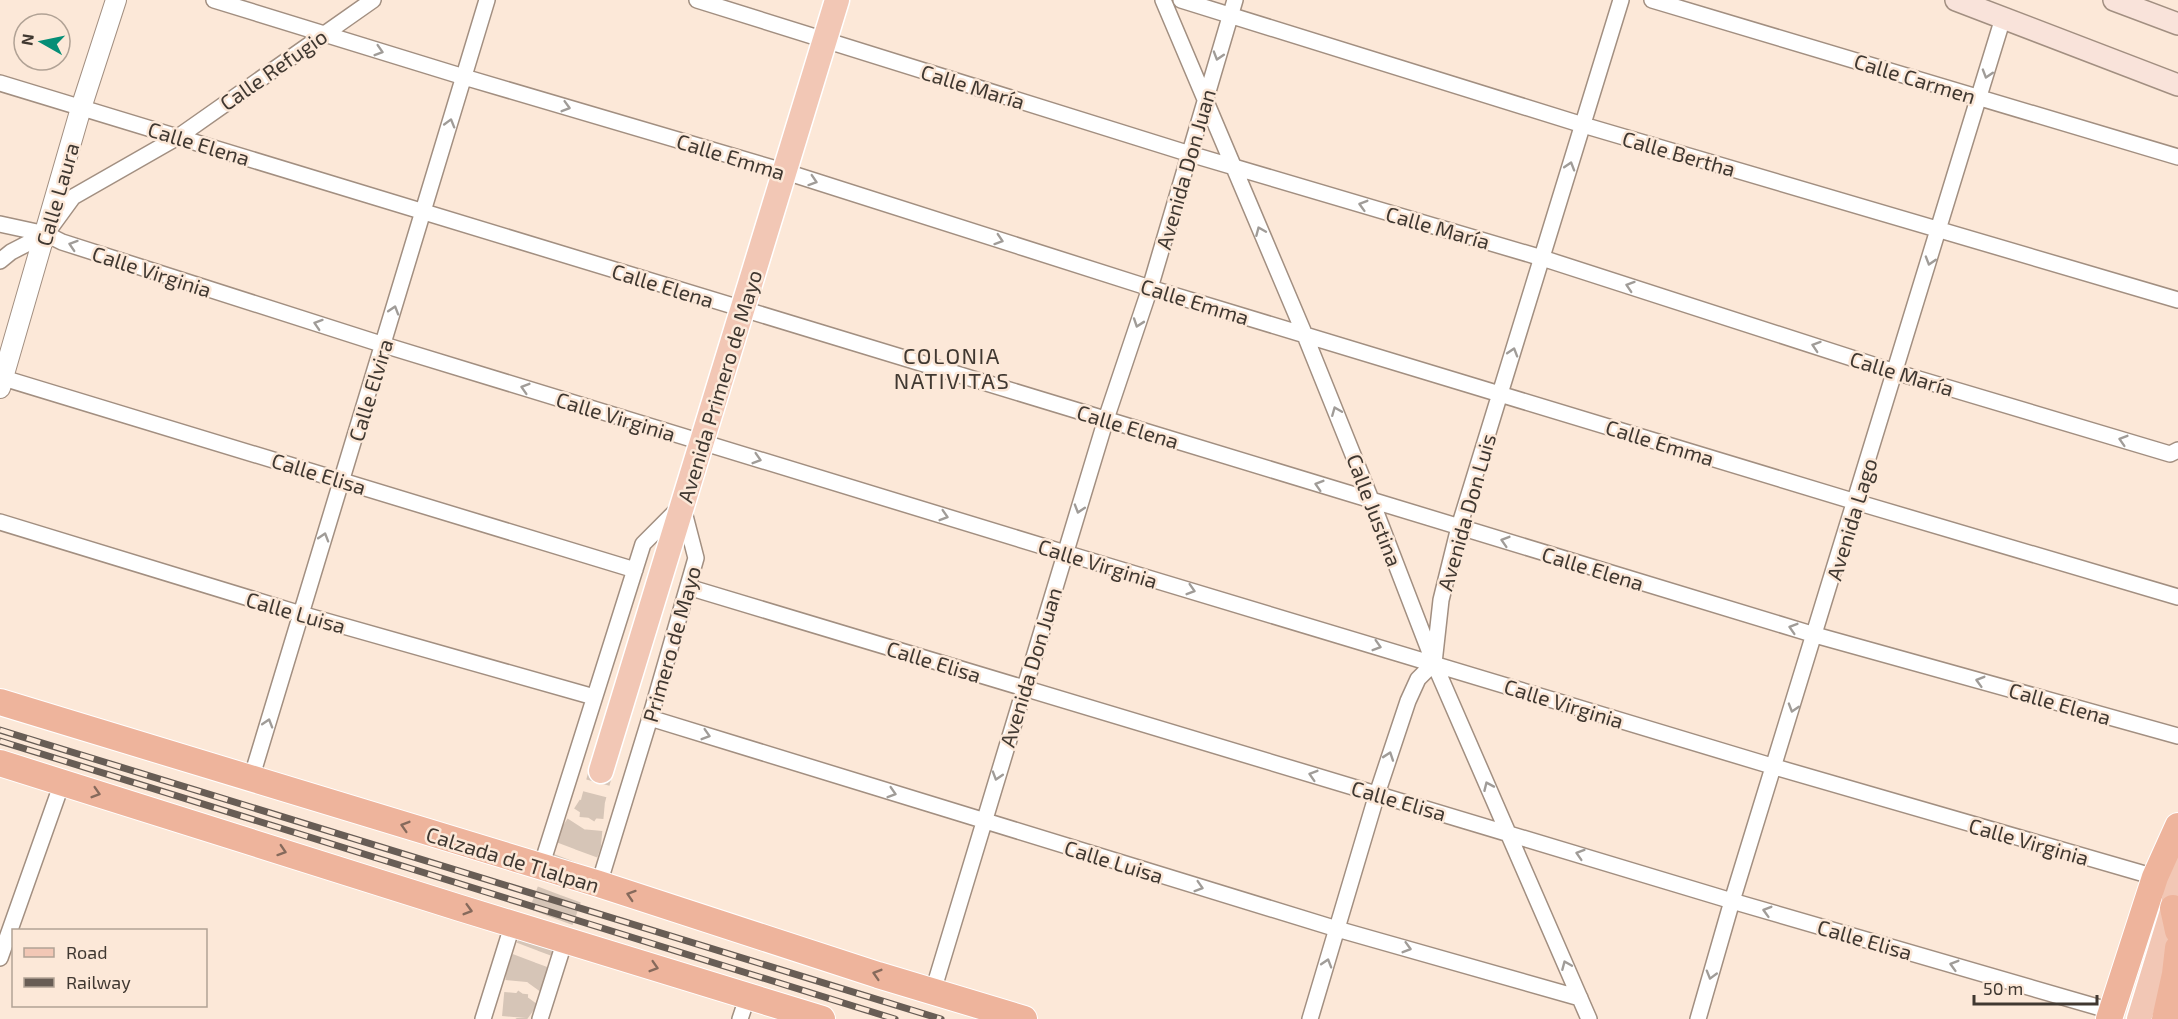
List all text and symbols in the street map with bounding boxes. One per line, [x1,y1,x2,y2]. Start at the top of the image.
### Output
north arrow [12,12,72,72]
street label: Calle Refugio [215,23,331,115]
text: N [16,32,37,47]
one-way arrow [373,44,384,56]
street label: Calle Carmen [1851,48,1979,108]
one-way arrow [1213,50,1225,61]
street label: Calle María [918,58,1028,114]
one-way arrow [1982,68,1994,79]
street label: Avenida Don Juan [1150,86,1220,252]
one-way arrow [560,100,571,112]
street label: Calle Elena [145,116,253,170]
one-way arrow [443,119,455,129]
street label: Calle Bertha [1620,125,1738,181]
street label: Calle Emma [674,128,788,184]
street label: Calle Laura [30,140,84,248]
one-way arrow [1563,161,1575,172]
one-way arrow [807,174,818,186]
one-way arrow [1358,200,1369,212]
street label: Calle María [1383,200,1493,254]
one-way arrow [1255,227,1267,238]
one-way arrow [993,233,1004,245]
one-way arrow [68,240,79,252]
street label: Calle Virginia [89,240,215,302]
one-way arrow [1924,255,1937,266]
street label: Calle Elena [609,258,717,312]
street label: Avenida Primero de Mayo [672,267,766,505]
street label: Calle Emma [1138,273,1252,329]
one-way arrow [1625,281,1636,294]
one-way arrow [387,305,399,316]
one-way arrow [1133,317,1146,328]
one-way arrow [313,319,324,331]
street label: Calle Elvira [343,336,397,444]
one-way arrow [1811,341,1822,354]
district label: COLONIA NATIVITAS [894,342,1010,393]
street label: Calle María [1847,345,1957,401]
one-way arrow [1506,347,1518,358]
one-way arrow [520,383,531,395]
street label: Calle Virginia [553,386,679,446]
street label: Calle Elena [1074,399,1182,453]
one-way arrow [1331,407,1343,418]
street label: Calle Emma [1603,414,1717,470]
street label: Avenida Don Luis [1432,431,1500,593]
one-way arrow [2118,435,2129,447]
street label: Calle Elisa [269,447,369,499]
street label: Calle Justina [1342,450,1408,570]
one-way arrow [751,452,762,464]
street label: Avenida Lago [1821,455,1881,583]
one-way arrow [1314,480,1325,492]
one-way arrow [1074,503,1086,514]
one-way arrow [938,509,949,521]
one-way arrow [317,532,329,543]
street label: Calle Virginia [1035,533,1161,593]
one-way arrow [1500,536,1511,548]
street label: Calle Elena [1539,541,1647,595]
street label: Primero de Mayo [637,563,705,725]
one-way arrow [1185,583,1196,595]
street label: Avenida Don Juan [994,584,1066,750]
street label: Calle Luisa [243,586,349,638]
one-way arrow [1788,623,1798,635]
street label: Calle Elisa [884,635,984,687]
one-way arrow [1371,639,1382,651]
street label: Calle Virginia [1501,673,1627,733]
one-way arrow [1975,676,1986,688]
street label: Calle Elena [2006,677,2114,729]
one-way arrow [1787,702,1800,713]
one-way arrow [261,718,273,729]
one-way arrow [700,728,711,741]
one-way arrow [1382,751,1395,762]
one-way arrow [992,770,1004,781]
one-way arrow [1308,770,1319,782]
street label: Calle Elisa [1349,775,1449,825]
one-way arrow [1484,782,1496,793]
one-way arrow [90,786,101,798]
one-way arrow [886,786,897,798]
street label: Calle Virginia [1966,812,2092,870]
one-way arrow [400,821,410,833]
street label: Calzada de Tlalpan [423,821,603,897]
street label: Calle Luisa [1062,834,1166,888]
one-way arrow [276,844,287,856]
one-way arrow [1575,849,1586,862]
one-way arrow [1193,880,1204,892]
one-way arrow [626,890,637,902]
one-way arrow [462,903,473,915]
one-way arrow [1762,906,1773,918]
street label: Calle Elisa [1815,914,1915,964]
legend [12,929,207,1007]
text: Road [66,941,107,963]
one-way arrow [1401,941,1411,953]
one-way arrow [1320,958,1332,969]
one-way arrow [648,960,659,972]
one-way arrow [1562,960,1574,971]
one-way arrow [1949,960,1960,972]
scale bar [1974,968,2097,1006]
one-way arrow [872,969,883,981]
one-way arrow [1706,969,1718,980]
text: Railway [66,971,131,993]
text: 50 m [1983,977,2023,999]

